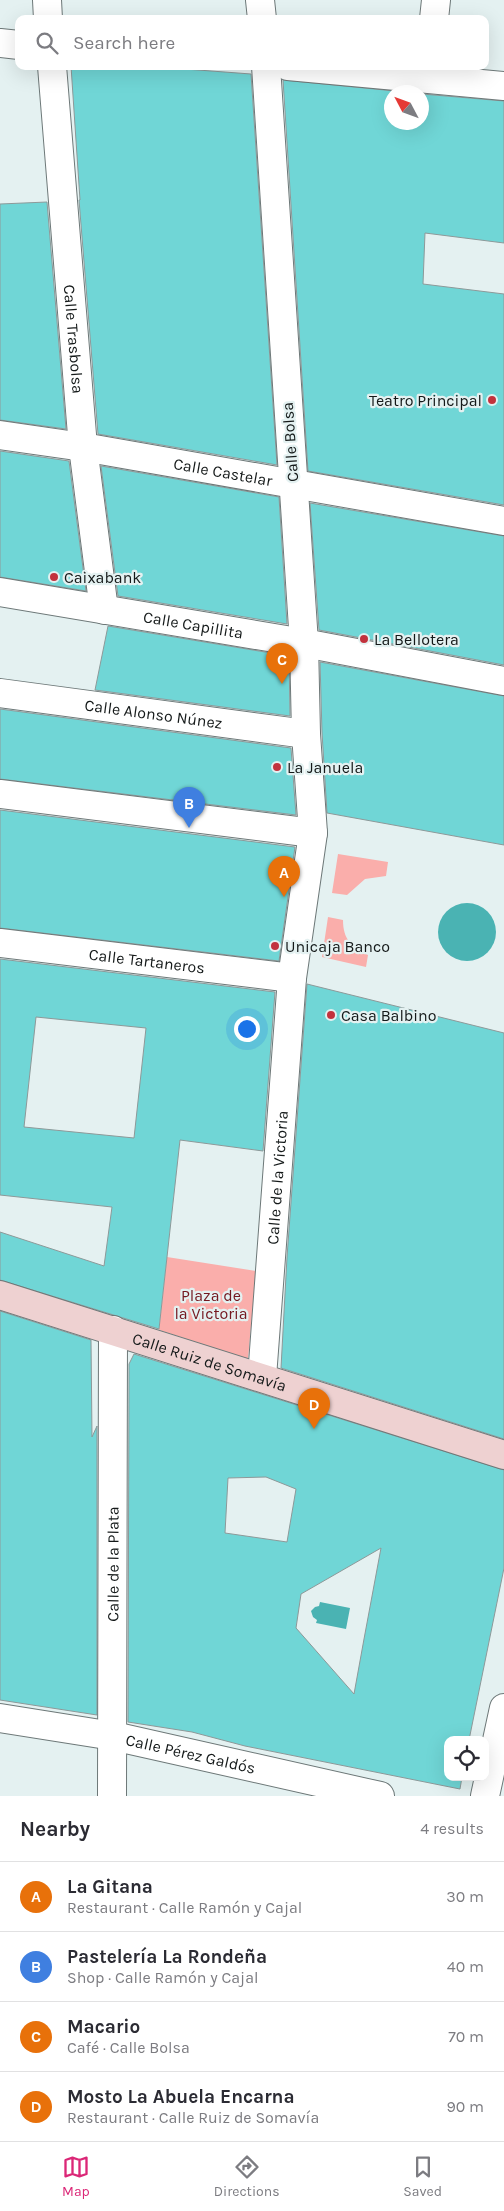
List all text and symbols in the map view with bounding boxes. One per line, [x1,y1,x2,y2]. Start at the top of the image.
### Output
search box [15,15,489,70]
icon: search [33,29,61,57]
text: Search here [73,32,175,54]
north arrow [384,85,429,130]
street label: Calle Trasbolsa [60,284,88,394]
place label: Teatro Principal [369,391,482,410]
marker: Teatro Principal [486,394,498,406]
street label: Calle Bolsa [278,401,302,483]
street label: Calle Castelar [172,454,274,490]
place label: Caixabank [64,568,141,587]
marker: Caixabank [48,571,60,583]
street label: Calle Capillita [142,607,245,642]
place label: La Bellotera [374,630,459,649]
marker: La Bellotera [358,633,370,645]
pin: C [266,643,298,684]
street label: Calle Alonso Núnez [84,695,224,732]
place label: La Januela [287,758,363,777]
marker: La Januela [271,761,283,773]
pin: B [173,787,205,828]
pin: A [268,856,300,897]
place label: Unicaja Banco [285,937,390,956]
marker: Unicaja Banco [269,940,281,952]
street label: Calle Tartaneros [88,944,206,977]
place label: Casa Balbino [341,1006,437,1025]
marker: Casa Balbino [325,1009,337,1021]
your location [234,1016,260,1042]
street label: Calle de la Victoria [262,1110,292,1245]
park label: Plaza de la Victoria [174,1286,248,1323]
street label: Calle Ruiz de Somavía [130,1328,289,1395]
pin: D [298,1388,330,1429]
street label: Calle de la Plata [103,1506,122,1622]
street label: Calle Pérez Galdós [124,1730,257,1777]
map controls [444,1736,489,1781]
button: locate [444,1736,489,1781]
text: Nearby [20,1817,90,1841]
text: 4 results [420,1819,484,1838]
text: La Gitana [67,1876,153,1898]
text: A [31,1887,41,1906]
text: 30 m [446,1887,484,1906]
text: Restaurant · Calle Ramón y Cajal [67,1898,302,1917]
text: Pastelería La Rondeña [67,1946,267,1968]
text: B [31,1957,41,1976]
text: 40 m [447,1957,484,1976]
text: Shop · Calle Ramón y Cajal [67,1968,258,1987]
text: Macario [67,2016,140,2038]
text: C [31,2027,41,2046]
text: 70 m [448,2027,484,2046]
text: Café · Calle Bolsa [67,2038,190,2057]
text: Mosto La Abuela Encarna [67,2086,295,2108]
text: D [31,2097,41,2116]
text: 90 m [446,2097,484,2116]
text: Restaurant · Calle Ruiz de Somavía [67,2108,319,2127]
tab: Map [62,2153,90,2200]
tab: Directions [214,2153,280,2200]
tab: Saved [403,2153,442,2200]

